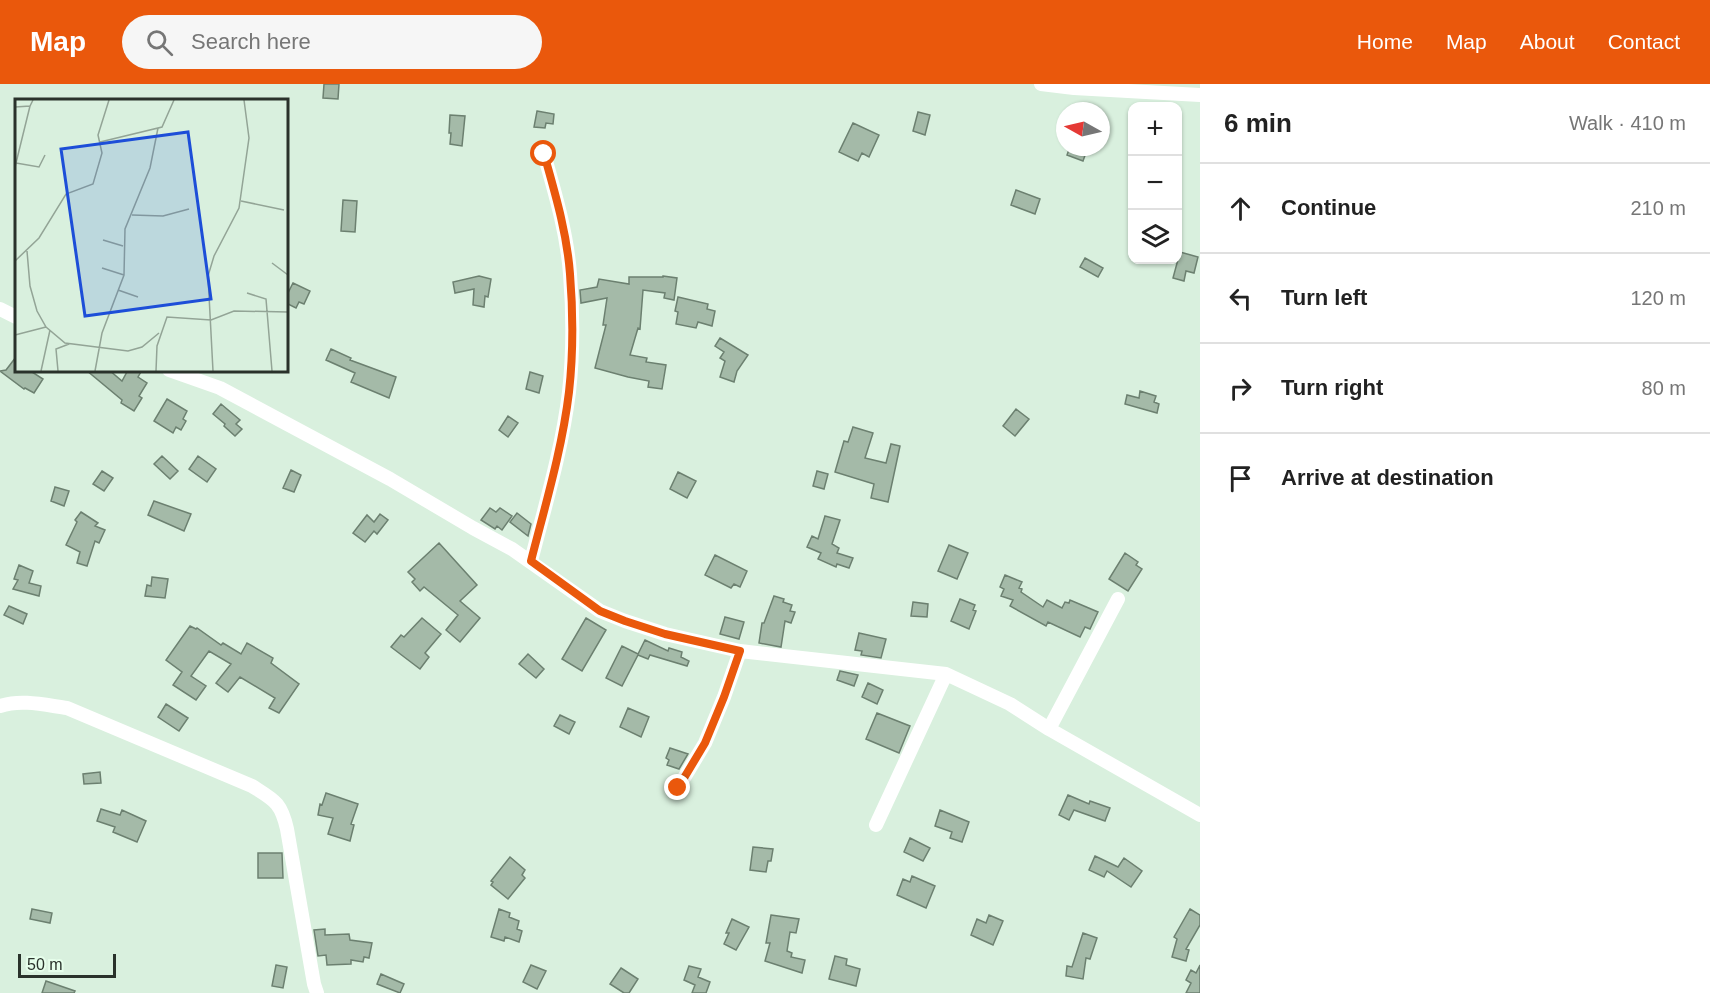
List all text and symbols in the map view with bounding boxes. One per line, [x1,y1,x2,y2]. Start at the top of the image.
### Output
search box [122,15,542,69]
text: Map [30,26,86,57]
icon: search [143,26,176,59]
text: Search here [191,29,311,54]
text: Home [1357,30,1413,53]
text: Map [1446,30,1487,53]
text: About [1520,30,1575,53]
text: Contact [1608,30,1680,53]
inset map [15,99,288,372]
north arrow [1056,102,1110,156]
map controls [1128,102,1182,264]
button: + [1128,102,1182,156]
text: 6 min [1224,108,1292,138]
text: Walk · 410 m [1569,112,1686,134]
route start [530,140,556,166]
button: − [1128,156,1182,210]
icon: ahead [1224,192,1257,225]
text: Continue [1281,195,1376,220]
text: 210 m [1630,197,1686,219]
button: layers [1128,210,1182,264]
icon: left [1224,282,1257,315]
text: Turn left [1281,285,1367,310]
text: 120 m [1630,287,1686,309]
icon: right [1224,372,1257,405]
text: Turn right [1281,375,1383,400]
text: 80 m [1642,377,1686,399]
icon: arrive [1224,462,1257,495]
text: Arrive at destination [1281,465,1494,490]
route end [664,774,690,800]
scale bar [18,951,116,978]
text: 50 m [27,956,63,973]

